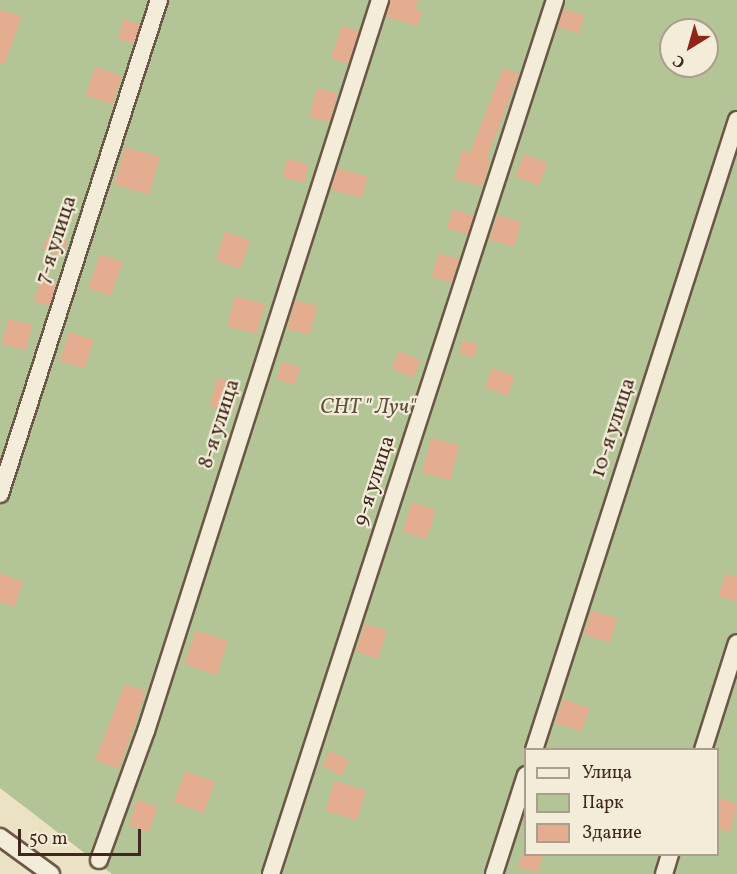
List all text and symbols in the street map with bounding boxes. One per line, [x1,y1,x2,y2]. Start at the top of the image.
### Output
north arrow [659,18,719,78]
text: С [669,49,690,73]
street label: 7-я улица [31,192,83,288]
street label: 10-я улица [586,375,642,481]
street label: 8-я улица [194,376,246,472]
park label: СНТ " Луч" [320,395,416,421]
street label: 9-я улица [349,432,401,530]
legend [524,748,719,856]
text: Улица [582,761,632,786]
text: Парк [582,791,624,816]
scale bar [21,817,144,855]
text: Здание [582,821,642,846]
text: 50 m [29,827,68,852]

